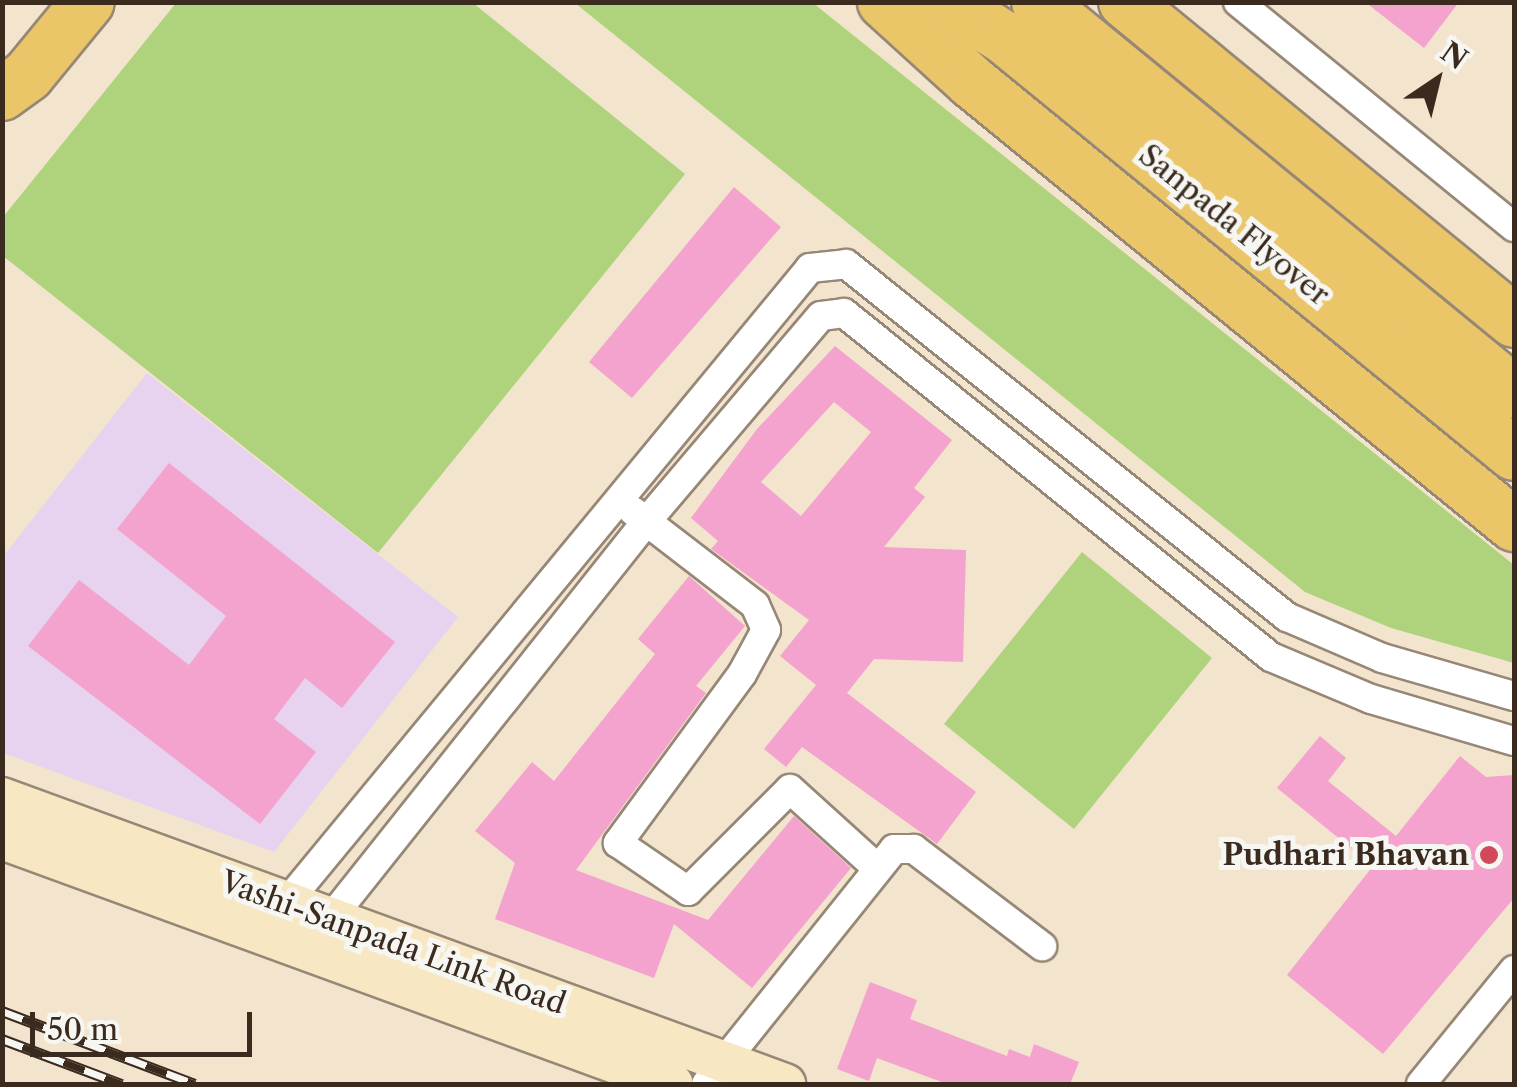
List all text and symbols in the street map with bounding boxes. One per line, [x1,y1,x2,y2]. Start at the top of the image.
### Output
north arrow [1387,30,1487,130]
text: N [1434,35,1474,76]
street label: Sanpada Flyover [1131,137,1337,313]
place label: Pudhari Bhavan [1223,837,1469,873]
marker: Pudhari Bhavan [1478,844,1500,866]
street label: Vashi-Sanpada Link Road [215,864,571,1022]
scale bar [35,992,258,1054]
text: 50 m [47,1011,118,1048]

